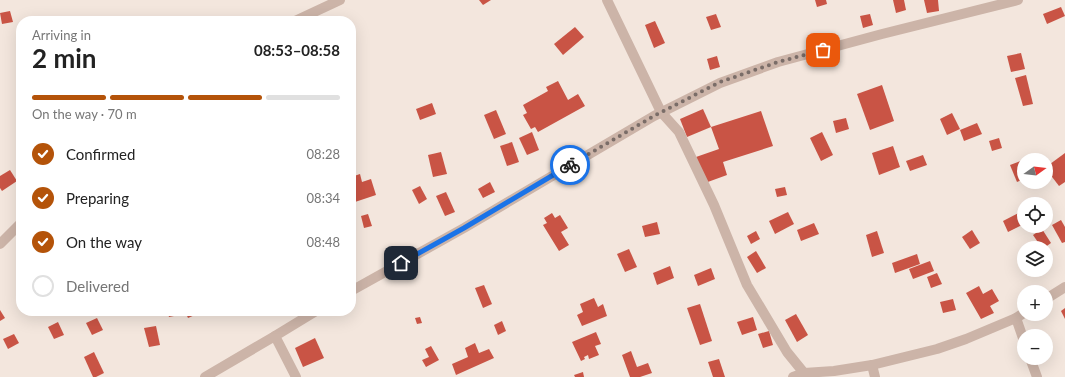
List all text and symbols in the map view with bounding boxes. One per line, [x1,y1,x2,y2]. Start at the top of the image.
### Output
text: Arriving in [32,27,91,43]
pin [806,33,840,67]
icon: bag [812,39,834,61]
text: 08:53–08:58 [254,41,340,59]
text: 2 min [32,42,96,74]
text: On the way · 70 m [32,106,137,122]
icon: check [32,143,54,165]
text: Confirmed [66,145,135,163]
courier [550,145,590,185]
text: 08:28 [307,146,340,162]
north arrow [1017,153,1053,189]
map controls [1017,153,1053,365]
icon: bike [559,154,581,176]
icon: check [32,187,54,209]
text: Preparing [66,189,129,207]
text: 08:34 [307,190,340,206]
button: locate [1017,197,1053,233]
icon: check [32,231,54,253]
text: On the way [66,233,142,251]
text: 08:48 [307,234,340,250]
button: layers [1017,241,1053,277]
pin [384,246,418,280]
icon: home [390,252,412,274]
text: Delivered [66,277,129,295]
button: + [1017,285,1053,321]
button: − [1017,329,1053,365]

